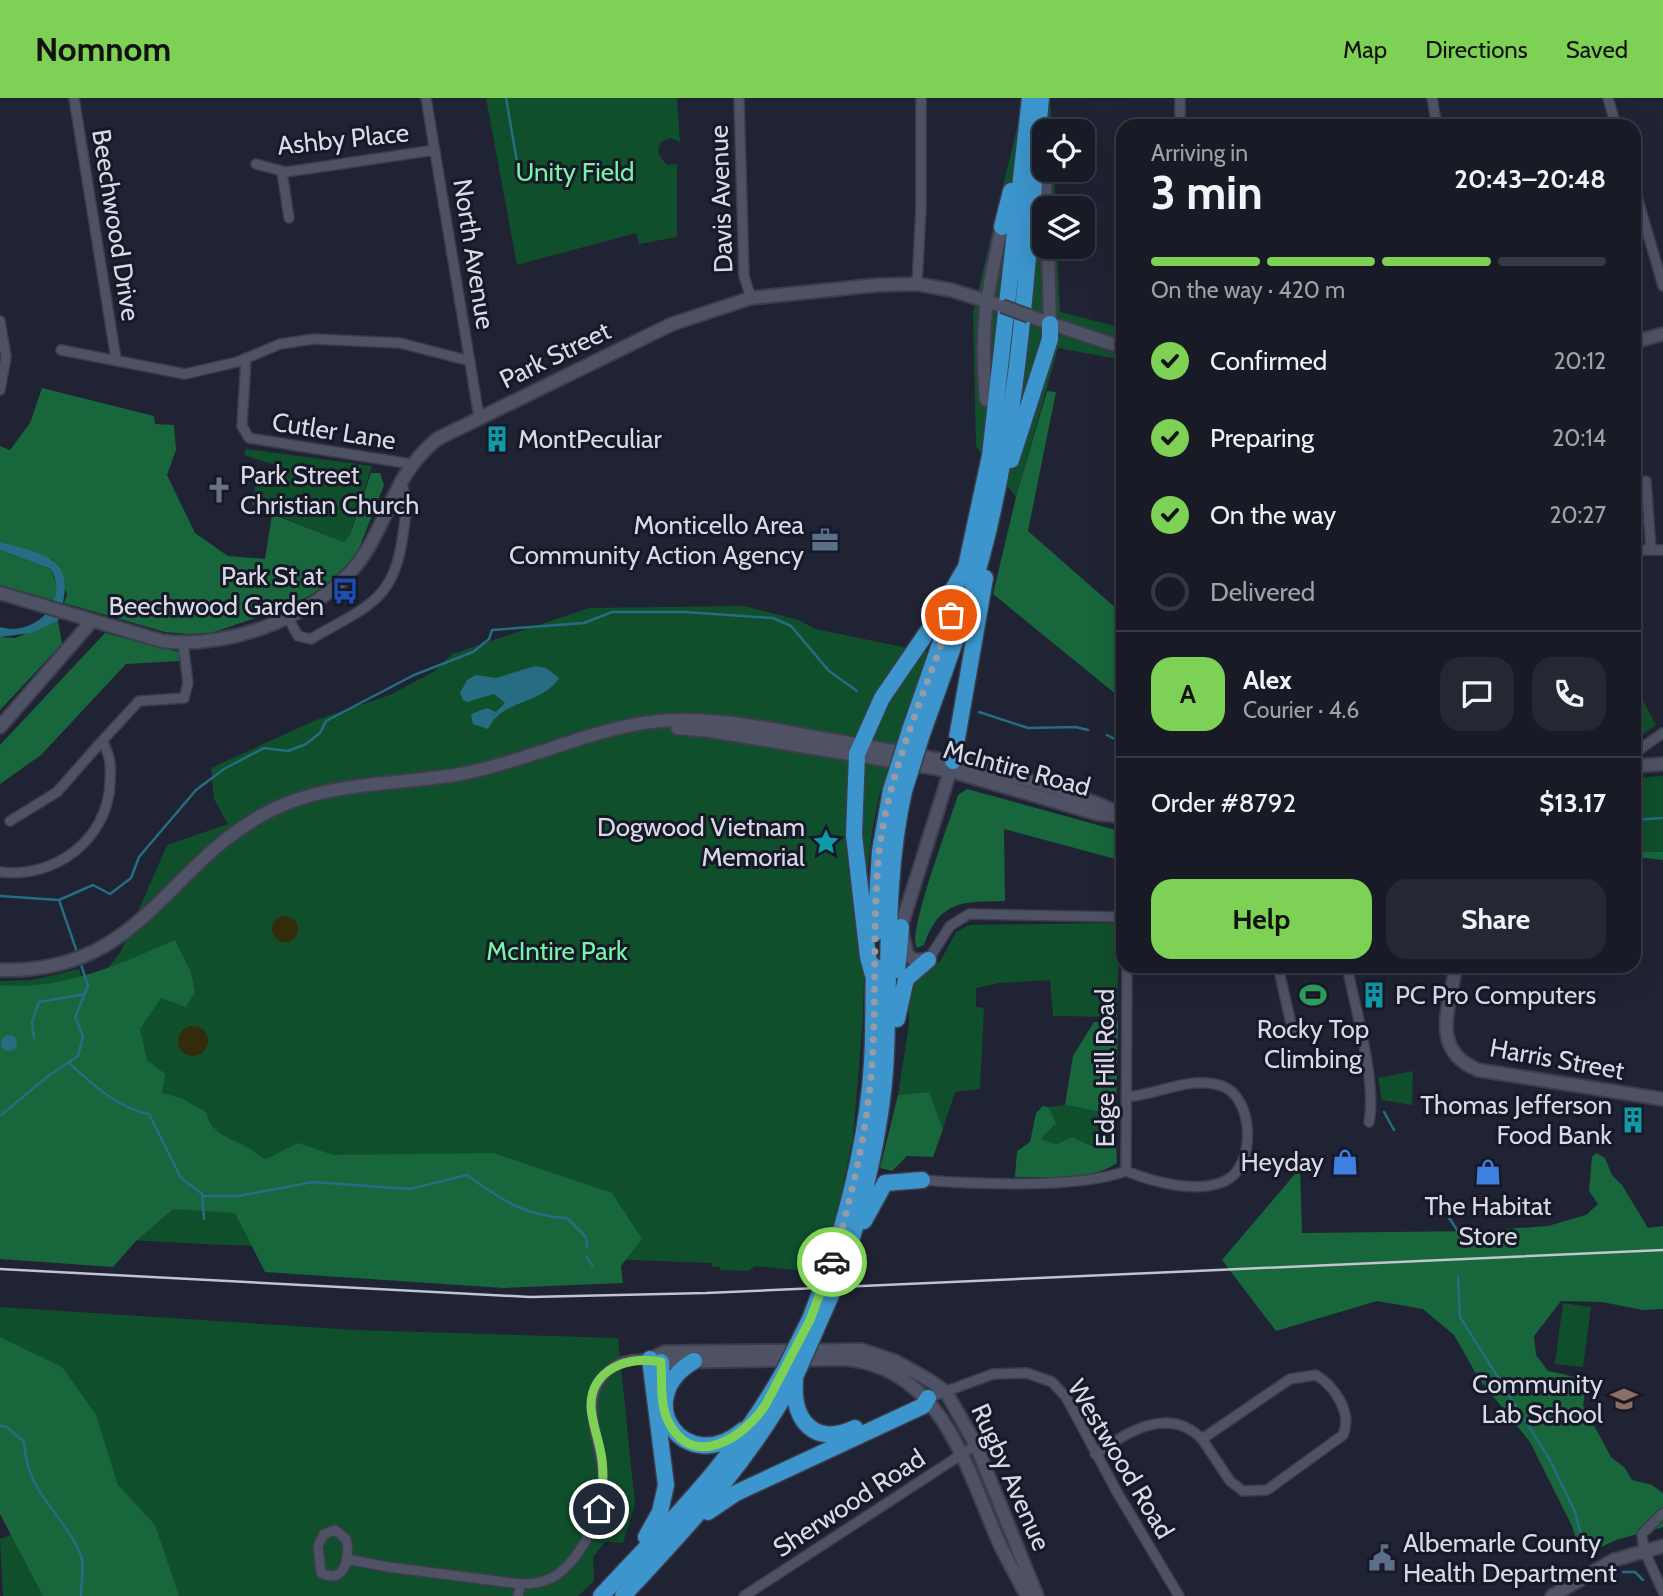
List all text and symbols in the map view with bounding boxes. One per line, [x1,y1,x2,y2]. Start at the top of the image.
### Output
text: Nomnom [35,29,171,69]
text: Map [1343,35,1387,64]
text: Directions [1425,35,1528,64]
text: Saved [1566,35,1628,64]
street label: Ashby Place [276,116,410,162]
map controls [1032,119,1095,259]
button: locate [1032,119,1095,182]
street label: Davis Avenue [702,124,740,274]
street label: Beechwood Drive [85,127,147,323]
text: Arriving in [1151,139,1248,167]
park label: Unity Field [516,156,634,188]
text: 20:43–20:48 [1454,163,1606,195]
text: 3 min [1151,165,1263,221]
street label: North Avenue [446,177,502,331]
button: layers [1032,196,1095,259]
text: On the way · 420 m [1151,276,1345,304]
street label: Park Street [494,314,616,396]
icon: check [1151,342,1189,380]
text: Confirmed [1210,345,1327,377]
text: 20:12 [1554,347,1606,375]
street label: Cutler Lane [270,405,398,457]
icon: check [1151,419,1189,457]
text: Preparing [1210,422,1314,454]
place label: MontPeculiar [518,423,662,455]
building icon: MontPeculiar [482,424,512,454]
text: 20:14 [1552,424,1606,452]
place label: Park Street Christian Church [240,459,419,521]
church icon: Park Street Christian Church [204,475,234,505]
icon: check [1151,496,1189,534]
text: On the way [1210,499,1336,531]
text: 20:27 [1549,501,1606,529]
place label: Monticello Area Community Action Agency [509,509,805,571]
office icon: Monticello Area Community Action Agency [810,525,840,555]
place label: Park St at Beechwood Garden [108,560,324,622]
bus stop icon: Park St at Beechwood Garden [330,576,360,606]
text: Delivered [1210,576,1315,608]
pin [921,585,981,645]
icon: bag [932,596,970,634]
button: chat [1440,657,1514,731]
button: phone [1532,657,1606,731]
text: Alex [1243,664,1292,696]
text: A [1180,678,1196,710]
text: Courier · 4.6 [1243,696,1359,724]
street label: McIntire Road [940,733,1094,803]
text: Order #8792 [1151,787,1296,819]
text: $13.17 [1539,787,1606,819]
place label: Dogwood Vietnam Memorial [597,811,805,873]
place icon: Dogwood Vietnam Memorial [811,827,841,857]
button: Help [1151,879,1372,959]
button: Share [1386,879,1606,959]
park label: McIntire Park [486,935,628,967]
place label: PC Pro Computers [1395,979,1596,1011]
sports icon: Rocky Top Climbing [1298,980,1328,1010]
building icon: PC Pro Computers [1359,980,1389,1010]
street label: Edge Hill Road [1089,989,1121,1147]
place label: Rocky Top Climbing [1257,1013,1369,1075]
street label: Harris Street [1487,1031,1627,1087]
place label: Thomas Jefferson Food Bank [1420,1089,1612,1151]
building icon: Thomas Jefferson Food Bank [1618,1105,1648,1135]
place label: Heyday [1240,1146,1324,1178]
shop icon: Heyday [1330,1147,1360,1177]
shop icon: The Habitat Store [1473,1157,1503,1187]
place label: The Habitat Store [1424,1190,1552,1252]
courier [797,1227,867,1297]
icon: car [813,1243,851,1281]
place label: Community Lab School [1472,1368,1603,1430]
street label: Westwood Road [1061,1373,1181,1545]
school or university icon: Community Lab School [1609,1384,1639,1414]
street label: Rugby Avenue [964,1399,1058,1555]
street label: Sherwood Road [767,1442,931,1564]
pin [569,1479,629,1539]
icon: home [580,1490,618,1528]
place label: Albemarle County Health Department [1403,1527,1617,1589]
public building icon: Albemarle County Health Department [1367,1543,1397,1573]

